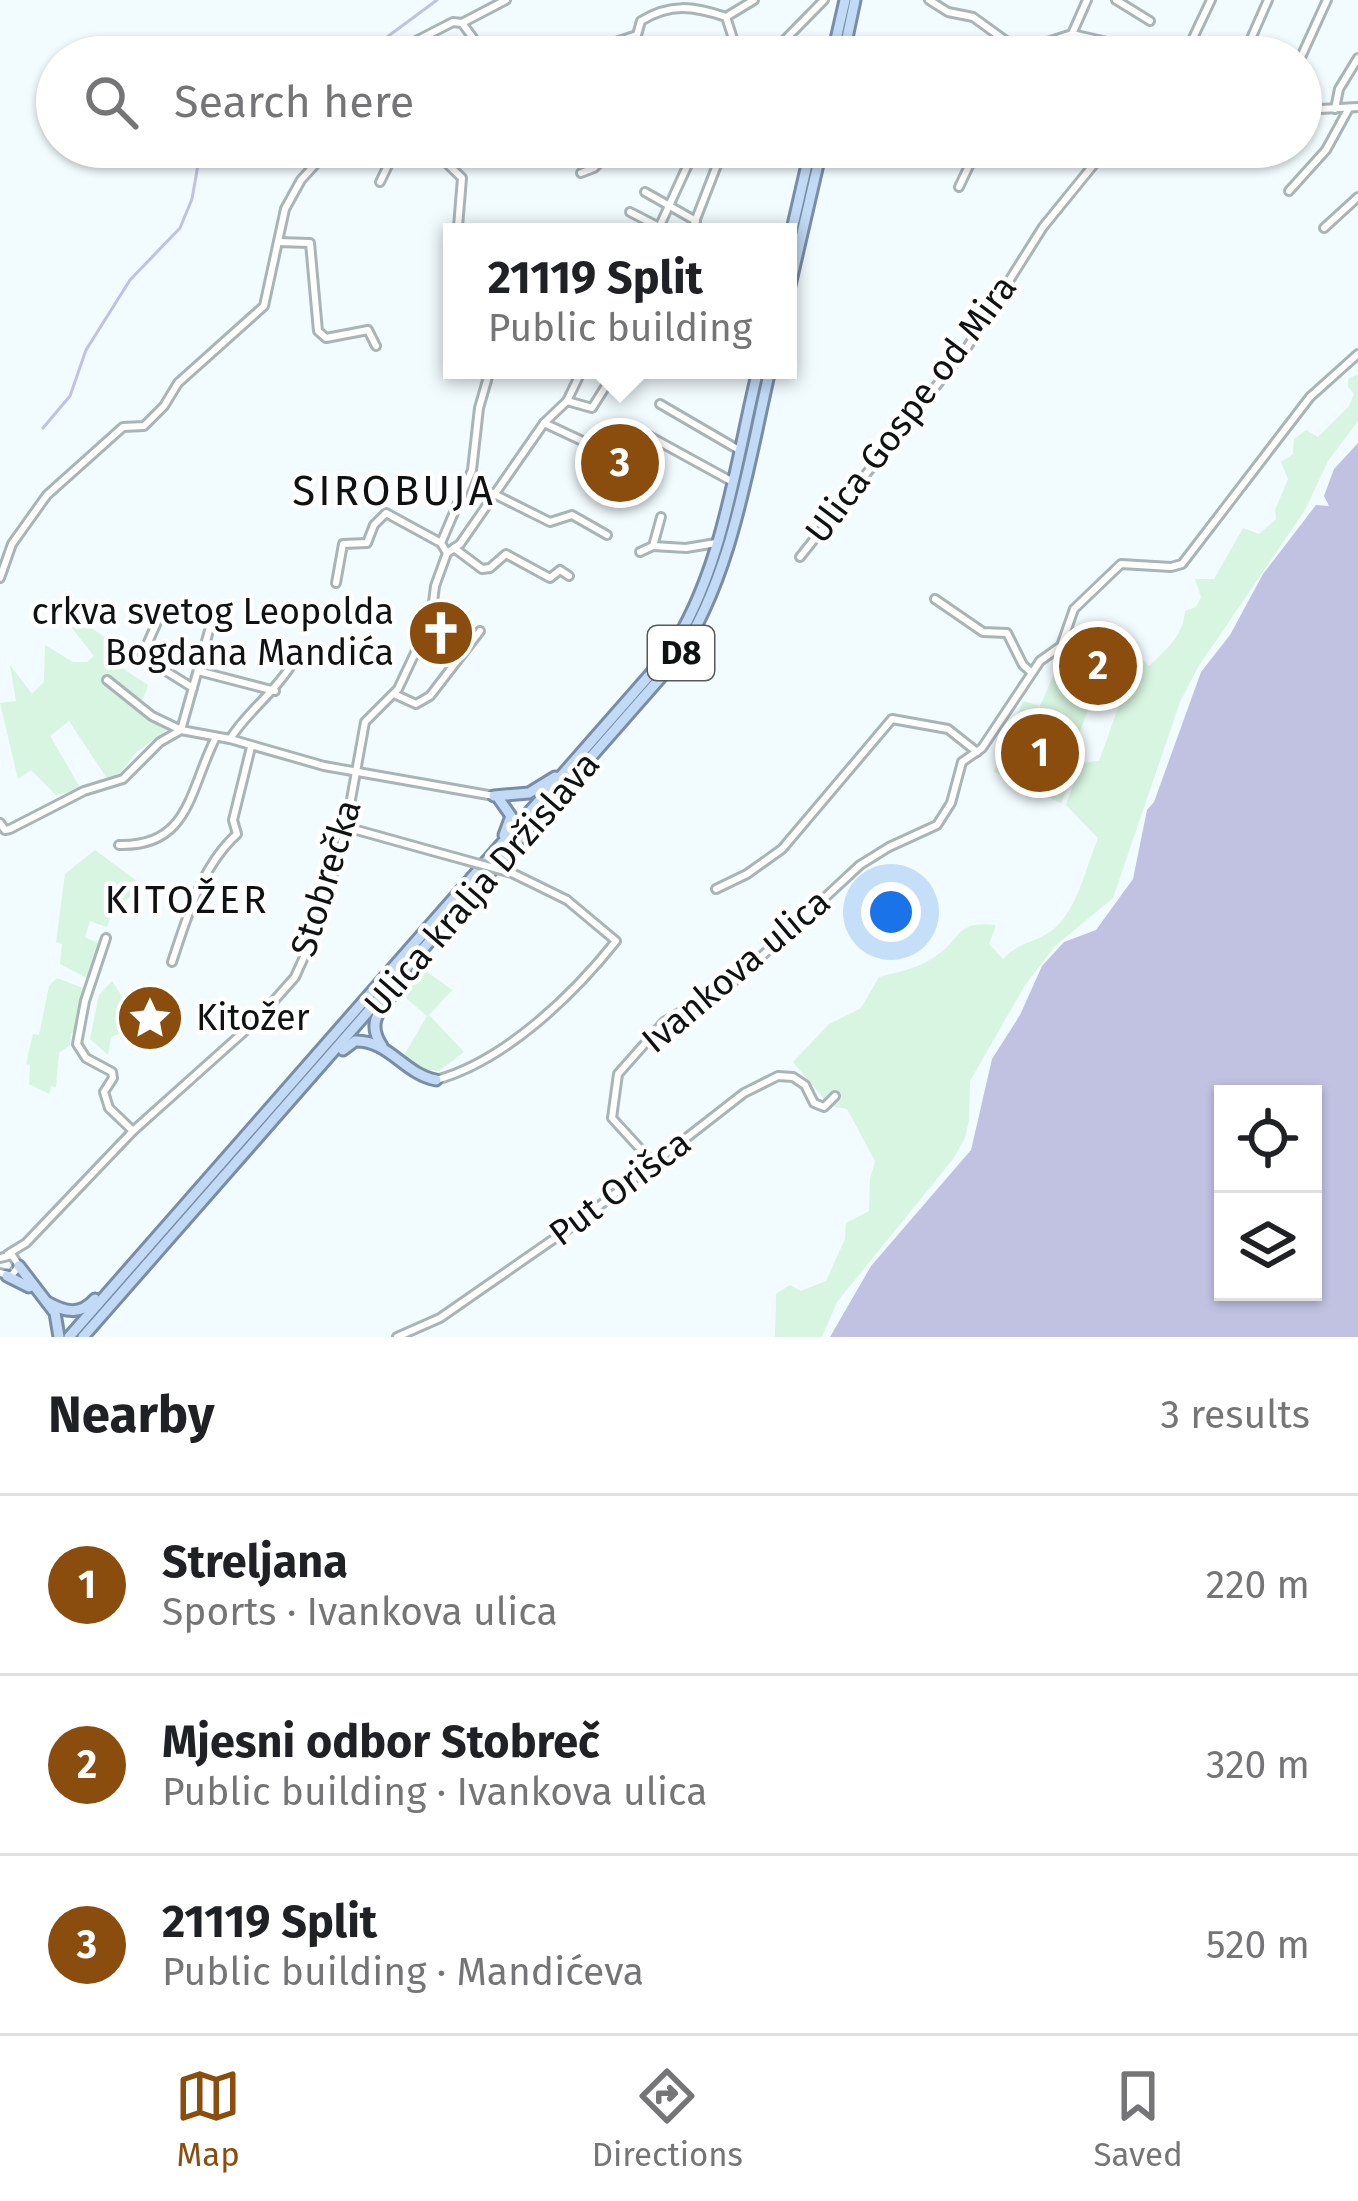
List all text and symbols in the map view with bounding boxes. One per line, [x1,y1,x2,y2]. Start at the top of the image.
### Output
search box [36,36,1322,168]
icon: search [78,69,144,135]
text: Search here [174,75,414,129]
popup [443,223,797,379]
text: 21119 Split [488,251,703,305]
street label: Ulica Gospe od Mira [796,266,1026,552]
text: Public building [488,305,752,351]
pin: 3 [581,418,659,508]
district label: SIROBUJA [292,466,496,516]
place label: crkva svetog Leopolda Bogdana Mandića [32,590,394,675]
church icon: crkva svetog Leopolda Bogdana Mandića [406,598,476,668]
pin: 2 [1059,621,1137,711]
road number: D8 [648,626,714,680]
pin: 1 [1001,708,1079,798]
street label: Ulica kralja Držislava [355,743,609,1025]
street label: Stobrečka [281,794,371,962]
district label: KITOŽER [104,877,270,923]
street label: Ivankova ulica [633,880,839,1062]
your location [861,882,921,942]
place icon: Kitožer [115,983,185,1053]
place label: Kitožer [196,996,310,1040]
map controls [1214,1085,1322,1301]
button: locate [1214,1085,1322,1193]
street label: Put Orišca [541,1121,699,1255]
button: layers [1214,1193,1322,1301]
text: Nearby [48,1384,214,1446]
text: 3 results [1160,1392,1310,1438]
text: Streljana [162,1535,348,1589]
text: 1 [78,1562,96,1608]
text: 220 m [1206,1562,1310,1608]
text: Sports · Ivankova ulica [162,1589,558,1635]
text: Mjesni odbor Stobreč [162,1715,600,1769]
text: 2 [77,1742,97,1788]
text: 320 m [1206,1742,1310,1788]
text: Public building · Ivankova ulica [162,1769,708,1815]
text: 21119 Split [162,1895,377,1949]
text: 3 [77,1922,97,1968]
text: 520 m [1206,1922,1310,1968]
text: Public building · Mandićeva [162,1949,644,1995]
tab: Map [175,2063,241,2175]
tab: Directions [592,2063,743,2175]
tab: Saved [1093,2063,1183,2175]

